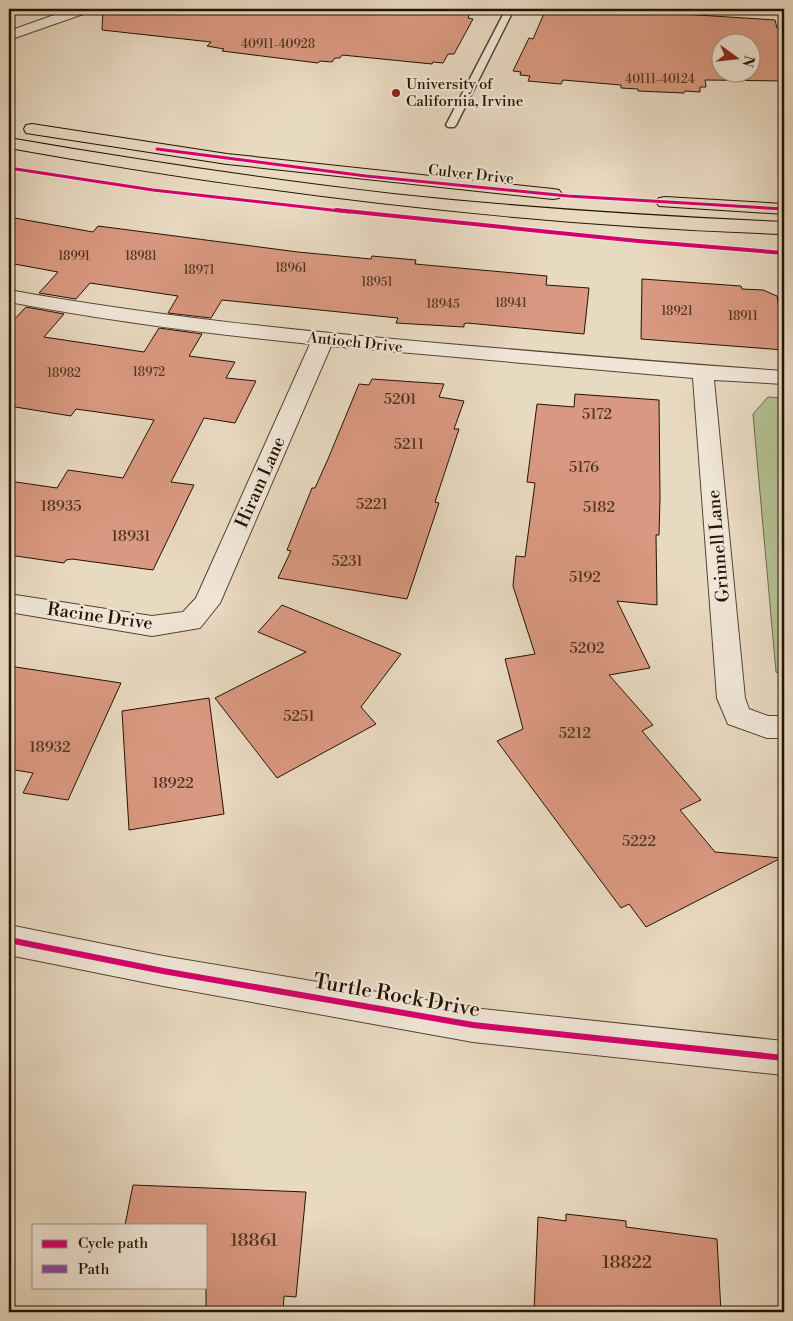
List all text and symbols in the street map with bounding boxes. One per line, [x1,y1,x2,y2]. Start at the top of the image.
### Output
north arrow [710,32,760,82]
house number: 40911-40928 [241,37,315,52]
text: N [737,53,758,69]
house number: 40111-40124 [625,72,695,87]
place label: University of California, Irvine [406,75,523,111]
marker: University of California, Irvine [390,87,402,99]
street label: Culver Drive [427,161,515,188]
house number: 18991 [58,249,91,264]
house number: 18981 [125,249,158,264]
house number: 18961 [275,261,308,276]
house number: 18971 [183,263,215,278]
house number: 18951 [361,275,393,290]
house number: 18941 [495,296,528,311]
house number: 18945 [426,297,460,312]
house number: 18921 [661,304,694,319]
house number: 18911 [728,309,759,324]
street label: Antioch Drive [305,328,403,357]
house number: 18972 [133,365,165,380]
house number: 18982 [47,366,81,381]
house number: 5201 [384,390,417,409]
house number: 5172 [582,405,612,424]
street label: Hiram Lane [230,433,291,531]
house number: 5211 [394,435,425,454]
house number: 5176 [569,458,599,477]
street label: Grinnell Lane [702,489,735,603]
house number: 5221 [356,495,389,514]
house number: 18935 [41,497,82,516]
house number: 5182 [583,498,615,517]
house number: 18931 [112,527,151,546]
house number: 5231 [331,552,363,571]
house number: 5192 [569,568,601,587]
street label: Racine Drive [46,598,154,635]
house number: 5202 [569,639,605,658]
house number: 5251 [283,707,315,726]
house number: 5212 [559,724,591,743]
house number: 18932 [29,738,71,757]
house number: 18922 [152,774,194,793]
house number: 5222 [622,832,656,851]
street label: Turtle Rock Drive [311,969,482,1023]
legend [32,1224,208,1288]
house number: 18861 [230,1229,278,1252]
text: Cycle path [78,1234,148,1253]
house number: 18822 [602,1251,652,1274]
text: Path [78,1260,110,1279]

